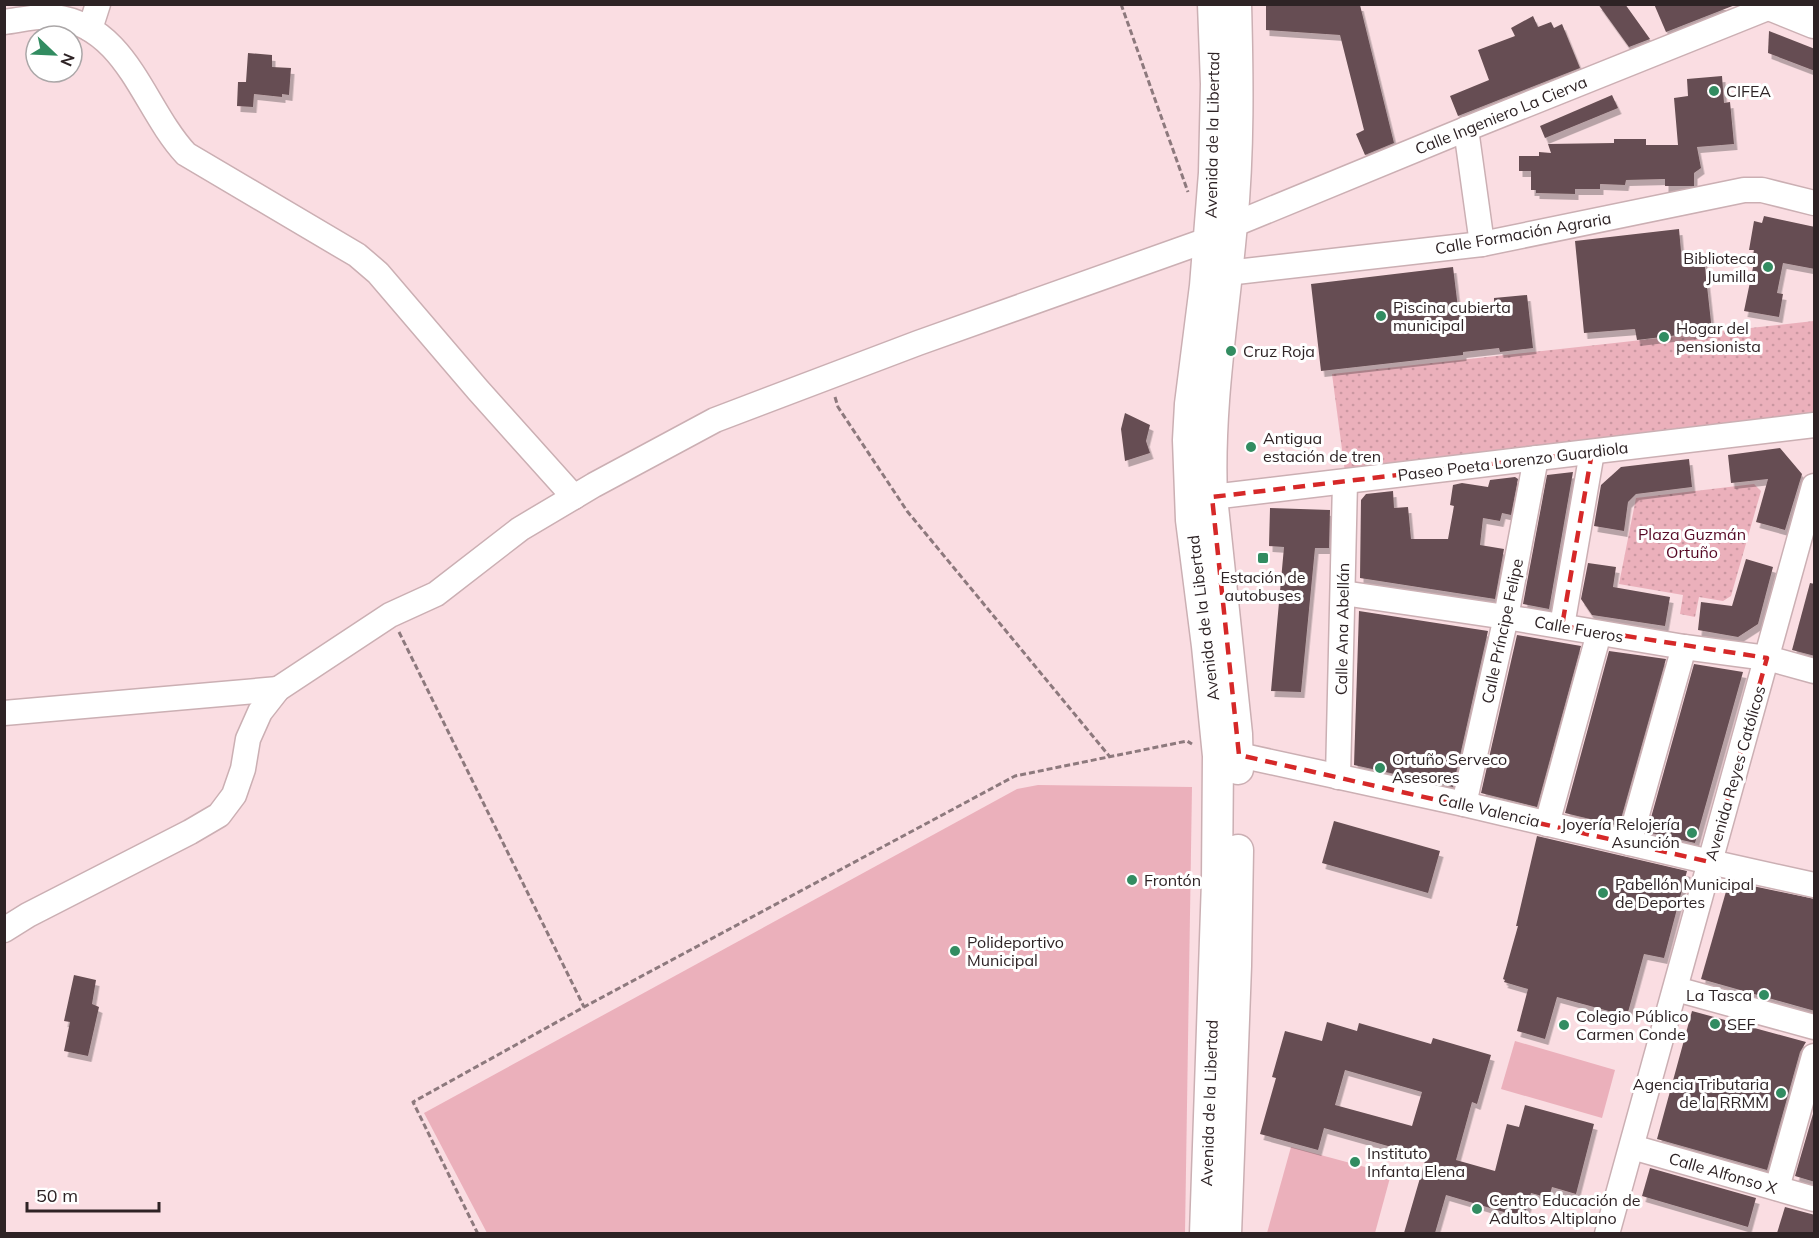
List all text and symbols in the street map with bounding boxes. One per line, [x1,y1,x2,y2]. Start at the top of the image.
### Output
north arrow [24,24,84,84]
text: N [56,50,79,69]
street label: Avenida de la Libertad [1201,51,1223,219]
street label: Calle Ingeniero La Cierva [1412,71,1590,159]
place label: CIFEA [1726,81,1771,101]
marker: CIFEA [1707,84,1721,98]
street label: Calle Formación Agraria [1433,208,1613,258]
place label: Biblioteca Jumilla [1683,248,1756,286]
marker: Biblioteca Jumilla [1761,260,1775,274]
place label: Piscina cubierta municipal [1393,297,1511,335]
marker: Piscina cubierta municipal [1374,309,1388,323]
place label: Hogar del pensionista [1676,318,1761,356]
marker: Hogar del pensionista [1657,330,1671,344]
place label: Cruz Roja [1243,341,1315,361]
marker: Cruz Roja [1224,344,1238,358]
place label: Antigua estación de tren [1263,428,1381,466]
street label: Paseo Poeta Lorenzo Guardiola [1397,437,1629,485]
marker: Antigua estación de tren [1244,440,1258,454]
park label: Plaza Guzmán Ortuño [1638,524,1746,562]
street label: Avenida de la Libertad [1183,534,1223,702]
marker: Estación de autobuses [1256,551,1270,565]
street label: Calle Príncipe Felipe [1477,557,1527,705]
street label: Calle Ana Abellán [1331,563,1353,695]
place label: Estación de autobuses [1220,567,1306,605]
street label: Calle Fueros [1533,611,1625,647]
street label: Avenida Reyes Católicos [1700,683,1770,863]
place label: Ortuño Serveco Asesores [1392,749,1507,787]
marker: Ortuño Serveco Asesores [1373,761,1387,775]
street label: Calle Valencia [1436,789,1542,831]
place label: Joyería Relojería Asunción [1561,814,1680,852]
marker: Joyería Relojería Asunción [1685,826,1699,840]
place label: Frontón [1144,870,1201,890]
marker: Frontón [1125,873,1139,887]
place label: Pabellón Municipal de Deportes [1615,874,1754,912]
marker: Pabellón Municipal de Deportes [1596,886,1610,900]
place label: Polideportivo Municipal [967,932,1064,970]
marker: Polideportivo Municipal [948,944,962,958]
place label: La Tasca [1686,985,1752,1005]
marker: La Tasca [1757,988,1771,1002]
place label: Colegio Público Carmen Conde [1576,1006,1688,1044]
place label: SEF [1727,1014,1755,1034]
marker: SEF [1708,1017,1722,1031]
marker: Colegio Público Carmen Conde [1557,1018,1571,1032]
street label: Avenida de la Libertad [1196,1019,1222,1187]
place label: Agencia Tributaria de la RRMM [1633,1074,1769,1112]
marker: Agencia Tributaria de la RRMM [1774,1086,1788,1100]
place label: Instituto Infanta Elena [1367,1143,1465,1181]
street label: Calle Alfonso X [1667,1148,1780,1198]
marker: Instituto Infanta Elena [1348,1155,1362,1169]
scale bar [27,1175,159,1213]
text: 50 m [36,1184,78,1207]
place label: Centro Educación de Adultos Altiplano [1489,1190,1640,1228]
marker: Centro Educación de Adultos Altiplano [1470,1202,1484,1216]

